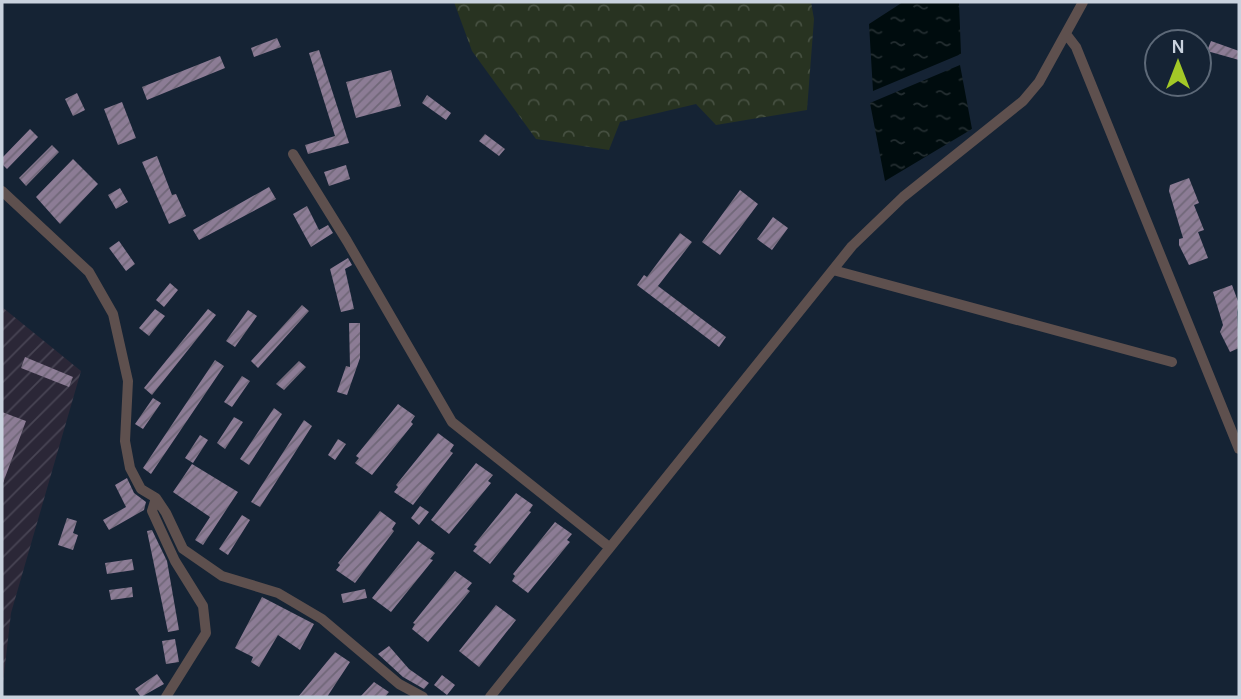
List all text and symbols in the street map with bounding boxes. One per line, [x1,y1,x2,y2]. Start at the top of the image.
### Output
north arrow [1143,28,1213,98]
text: N [1171,36,1185,58]

